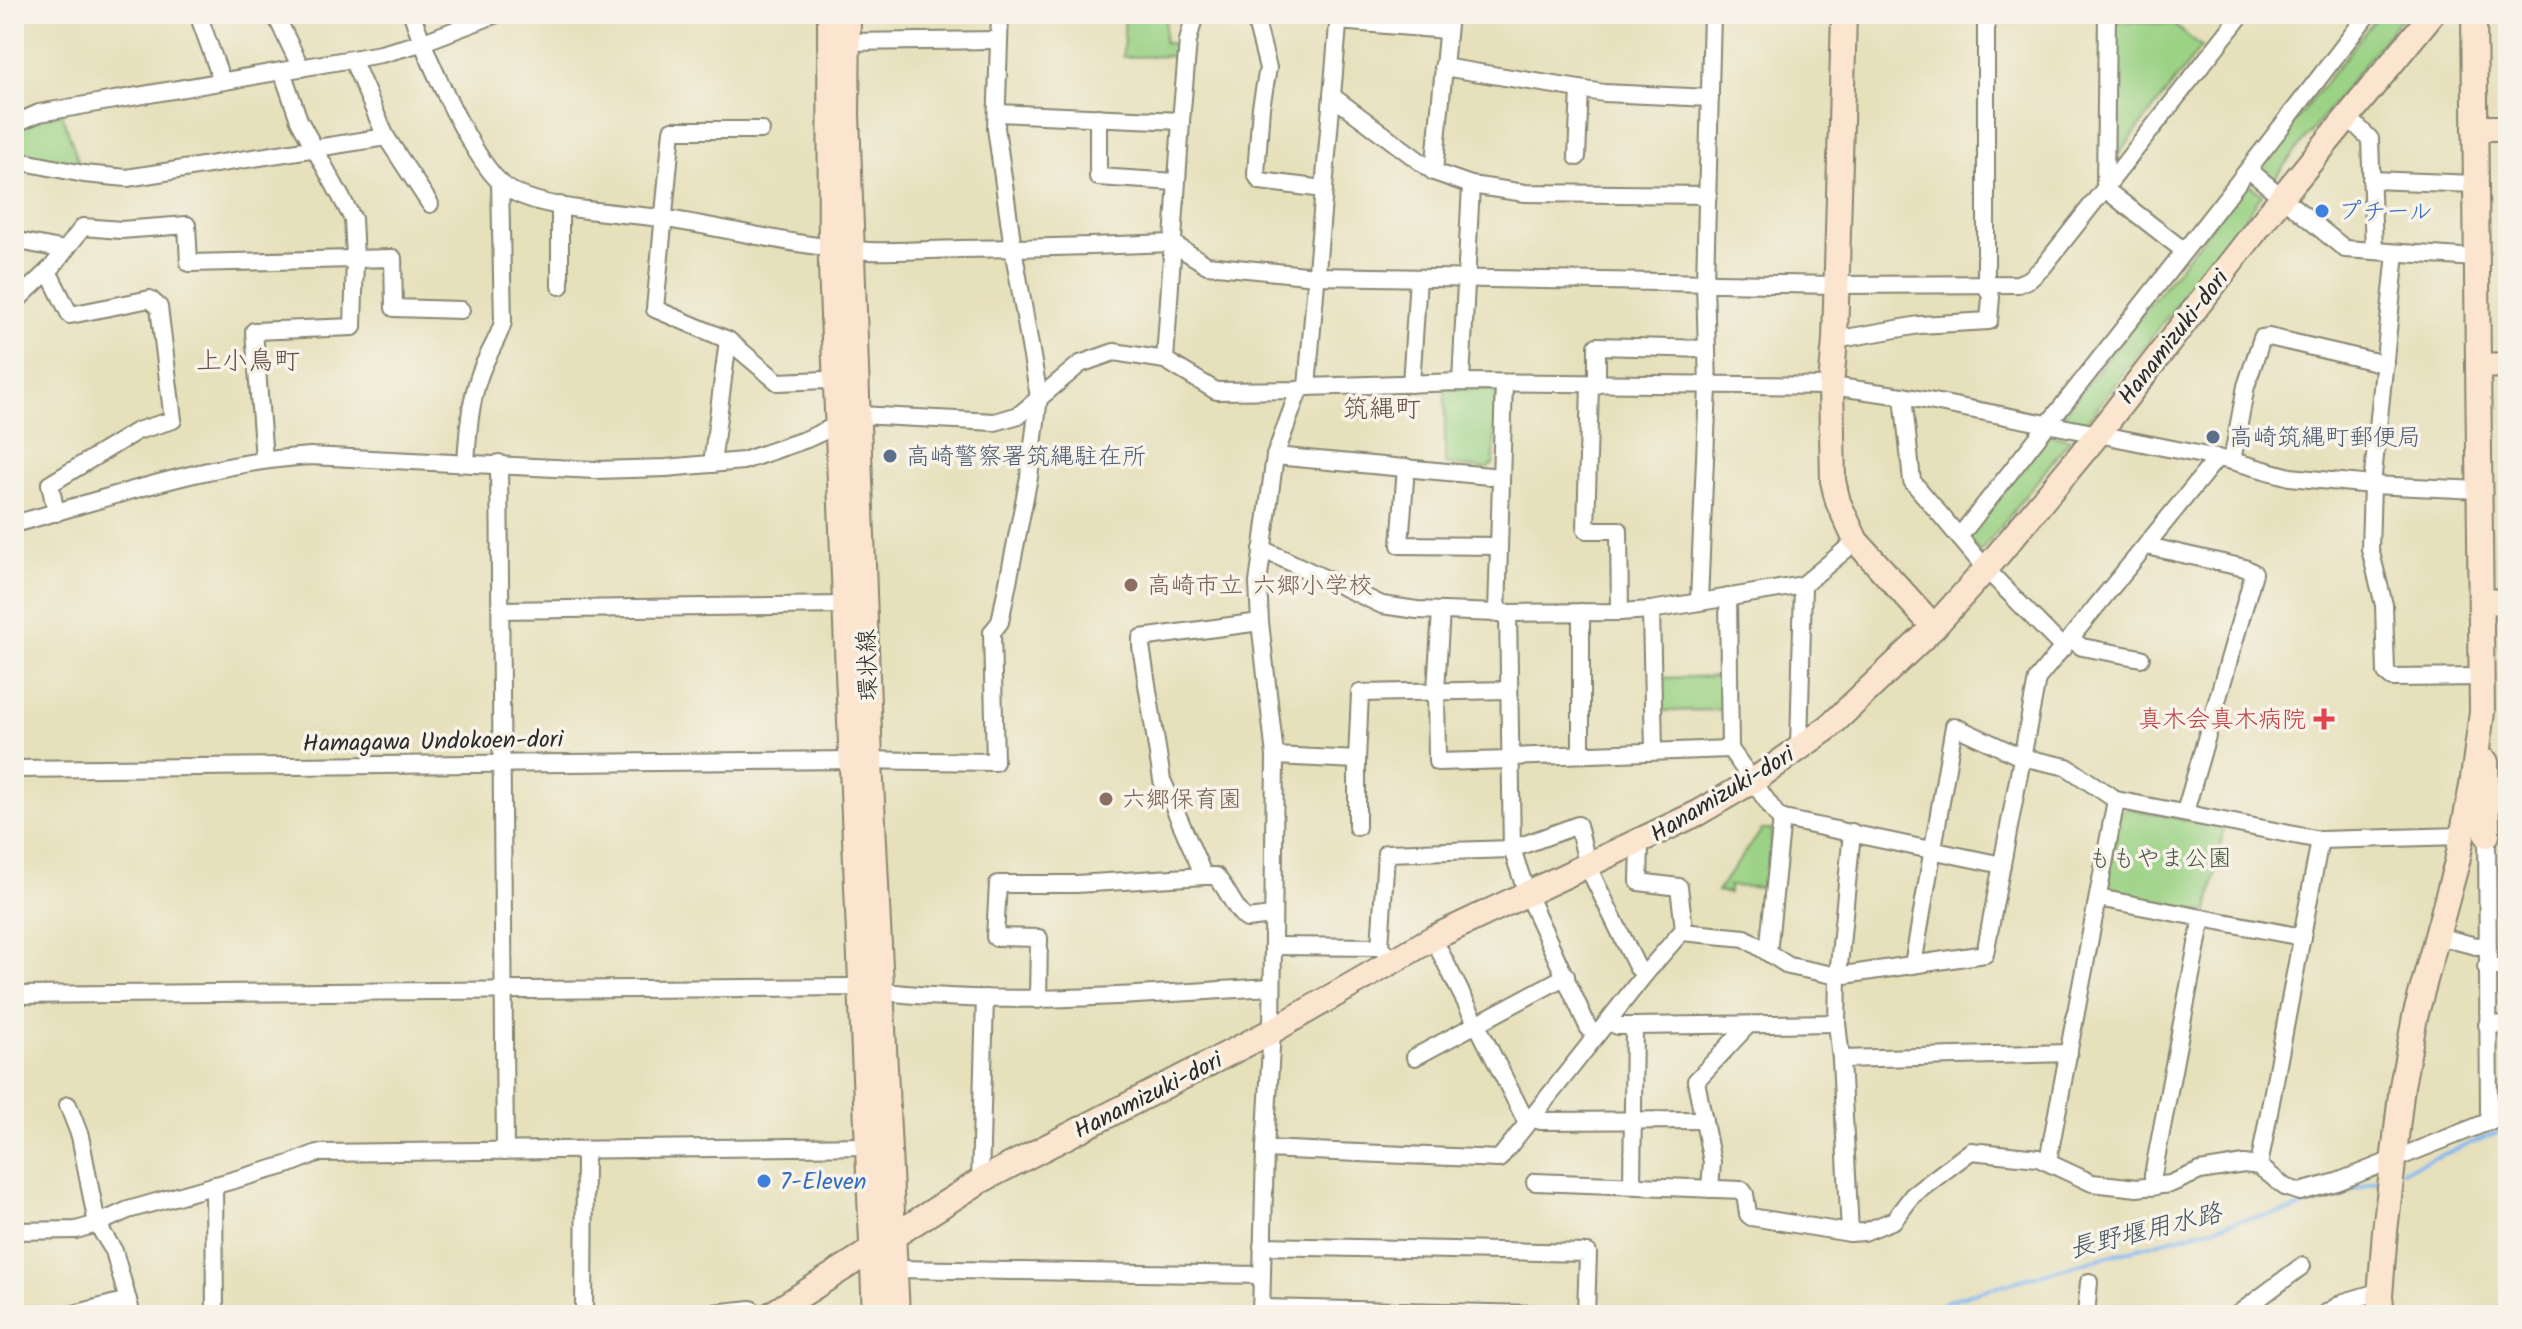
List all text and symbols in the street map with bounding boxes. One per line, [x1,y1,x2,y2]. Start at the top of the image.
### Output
place label: プチール [2338,193,2433,232]
marker: プチール [2313,202,2331,220]
street label: Hanamizuki-dori [2109,261,2240,414]
district label: 上小鳥町 [196,341,300,383]
district label: 筑縄町 [1343,389,1421,431]
place label: 高崎筑縄町郵便局 [2229,419,2421,458]
marker: 高崎筑縄町郵便局 [2204,428,2222,446]
place label: 高崎警察署筑縄駐在所 [906,438,1146,477]
marker: 高崎警察署筑縄駐在所 [881,447,899,465]
place label: 高崎市立 六郷小学校 [1147,567,1373,606]
marker: 高崎市立 六郷小学校 [1122,576,1140,594]
street label: 環状線 [848,628,889,702]
place label: 真木会真木病院 [2138,701,2306,740]
marker: 真木会真木病院 [2313,708,2335,730]
street label: Hamagawa Undokoen-dori [302,721,565,764]
street label: Hanamizuki-dori [1643,736,1804,854]
place label: 六郷保育園 [1122,781,1242,820]
marker: 六郷保育園 [1097,790,1115,808]
park label: ももやま公園 [2088,840,2232,879]
street label: Hanamizuki-dori [1067,1041,1231,1151]
place label: 7-Eleven [780,1163,867,1202]
marker: 7-Eleven [755,1172,773,1190]
water label: 長野堰用水路 [2065,1192,2228,1271]

